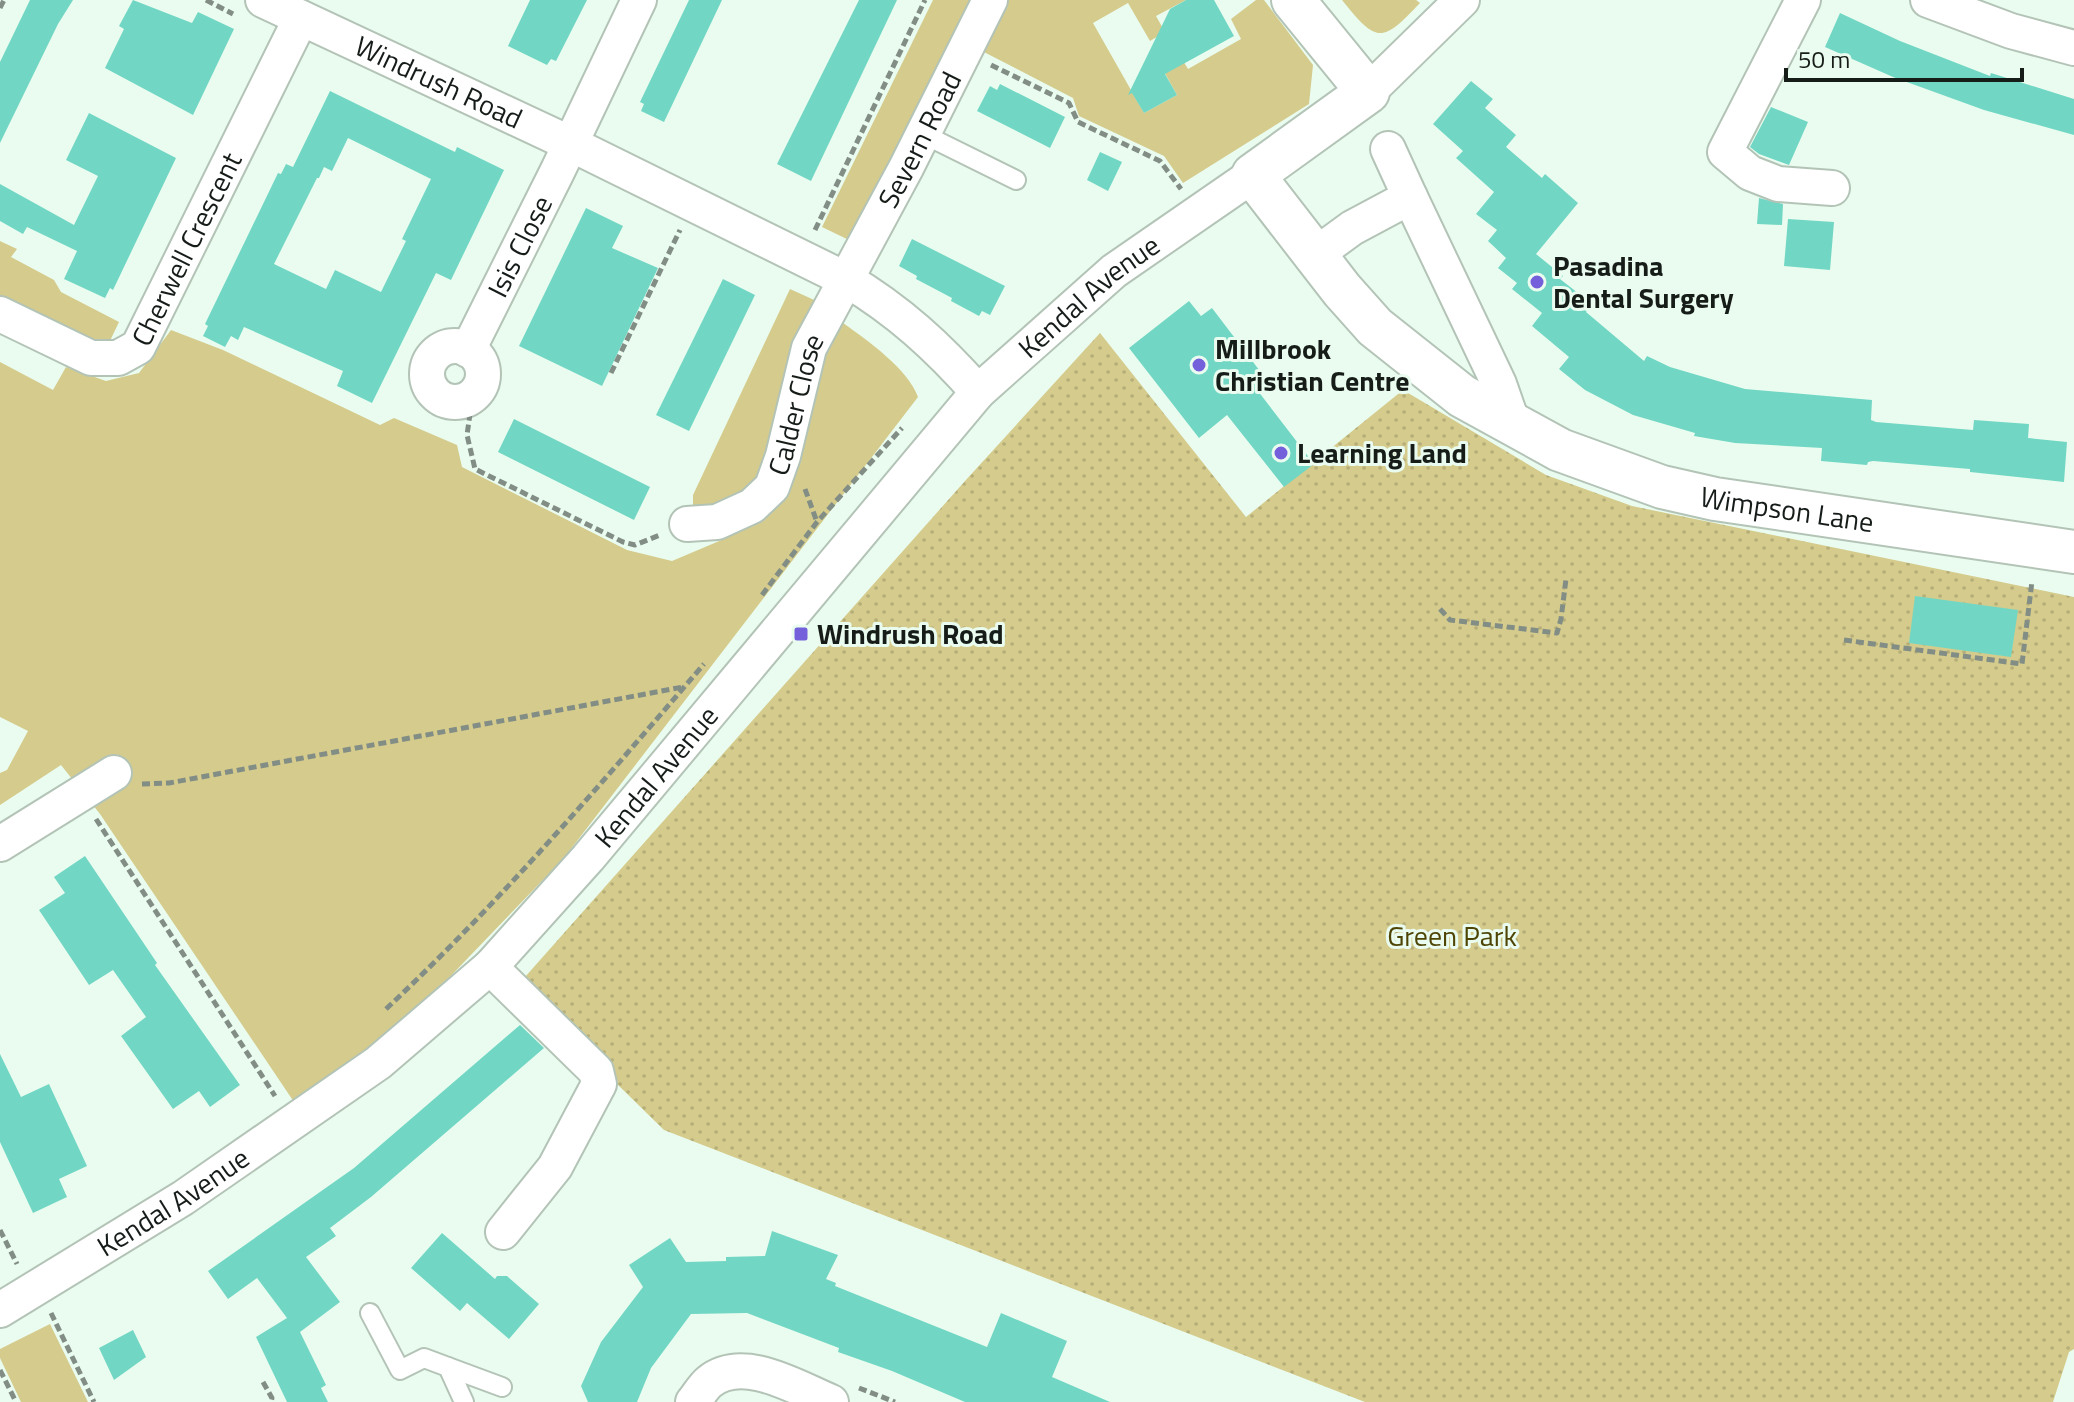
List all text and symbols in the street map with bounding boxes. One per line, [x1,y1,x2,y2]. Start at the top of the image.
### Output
street label: Windrush Road [348,24,530,139]
scale bar [1786,32,2022,82]
text: 50 m [1798,41,1850,77]
street label: Severn Road [866,64,972,215]
street label: Cherwell Crescent [120,145,252,353]
street label: Isis Close [476,188,563,304]
street label: Kendal Avenue [1008,224,1168,368]
place label: Pasadina Dental Surgery [1553,244,1734,319]
marker: Pasadina Dental Surgery [1528,273,1546,291]
street label: Calder Close [756,325,834,481]
place label: Millbrook Christian Centre [1215,327,1410,402]
marker: Millbrook Christian Centre [1190,356,1208,374]
place label: Learning Land [1297,431,1467,474]
marker: Learning Land [1272,444,1290,462]
street label: Wimpson Lane [1696,474,1877,543]
place label: Windrush Road [817,612,1004,655]
marker: Windrush Road [792,625,810,643]
street label: Kendal Avenue [584,696,728,857]
park label: Green Park [1387,914,1517,957]
street label: Kendal Avenue [88,1136,258,1267]

